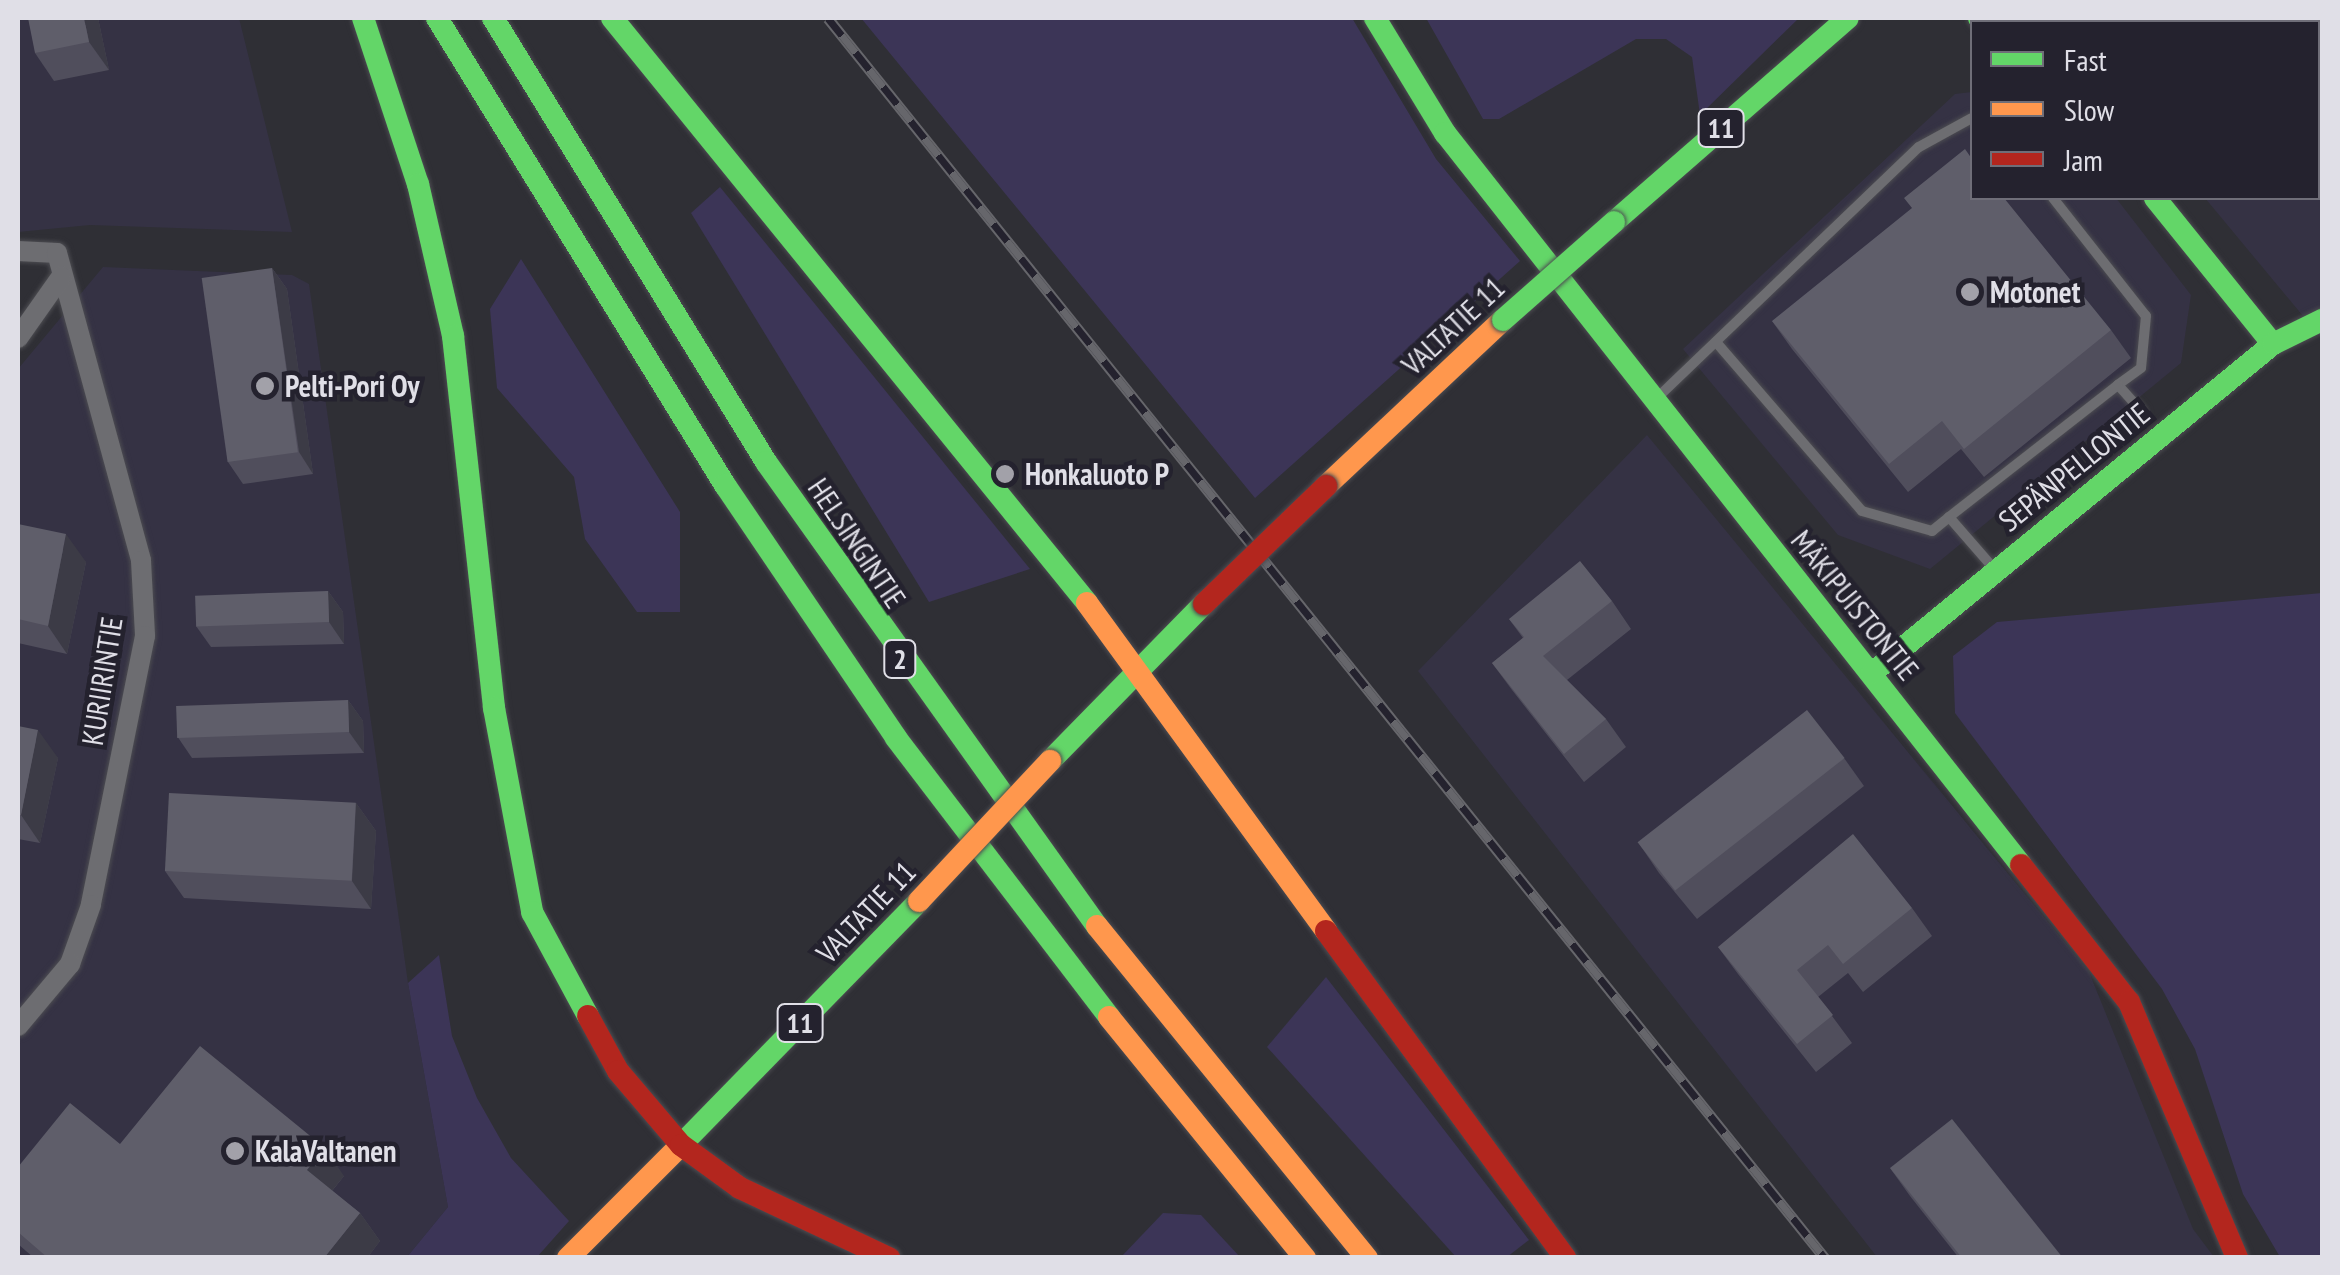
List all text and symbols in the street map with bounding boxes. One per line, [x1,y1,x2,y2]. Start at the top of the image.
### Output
legend [1970,20,2320,200]
text: Fast [2064,40,2107,79]
text: Slow [2064,90,2114,129]
road number: 11 [1696,105,1746,151]
text: Jam [2064,140,2103,179]
street label: VALTATIE 11 [1394,269,1512,383]
place label: Motonet [1990,274,2080,310]
marker: Motonet [1959,281,1981,303]
place label: Pelti-Pori Oy [285,368,420,404]
marker: Pelti-Pori Oy [254,375,276,397]
street label: SEPÄNPELLONTIE [1991,395,2157,539]
place label: Honkaluoto P [1025,456,1169,492]
marker: Honkaluoto P [994,463,1016,485]
street label: HELSINGINTIE [801,471,913,615]
street label: MÄKIPUISTONTIE [1784,523,1926,687]
street label: KURIIRINTIE [74,614,130,748]
road number: 2 [882,636,918,682]
street label: VALTATIE 11 [809,854,923,970]
road number: 11 [775,1000,825,1046]
place label: KalaValtanen [255,1133,396,1169]
marker: KalaValtanen [224,1140,246,1162]

